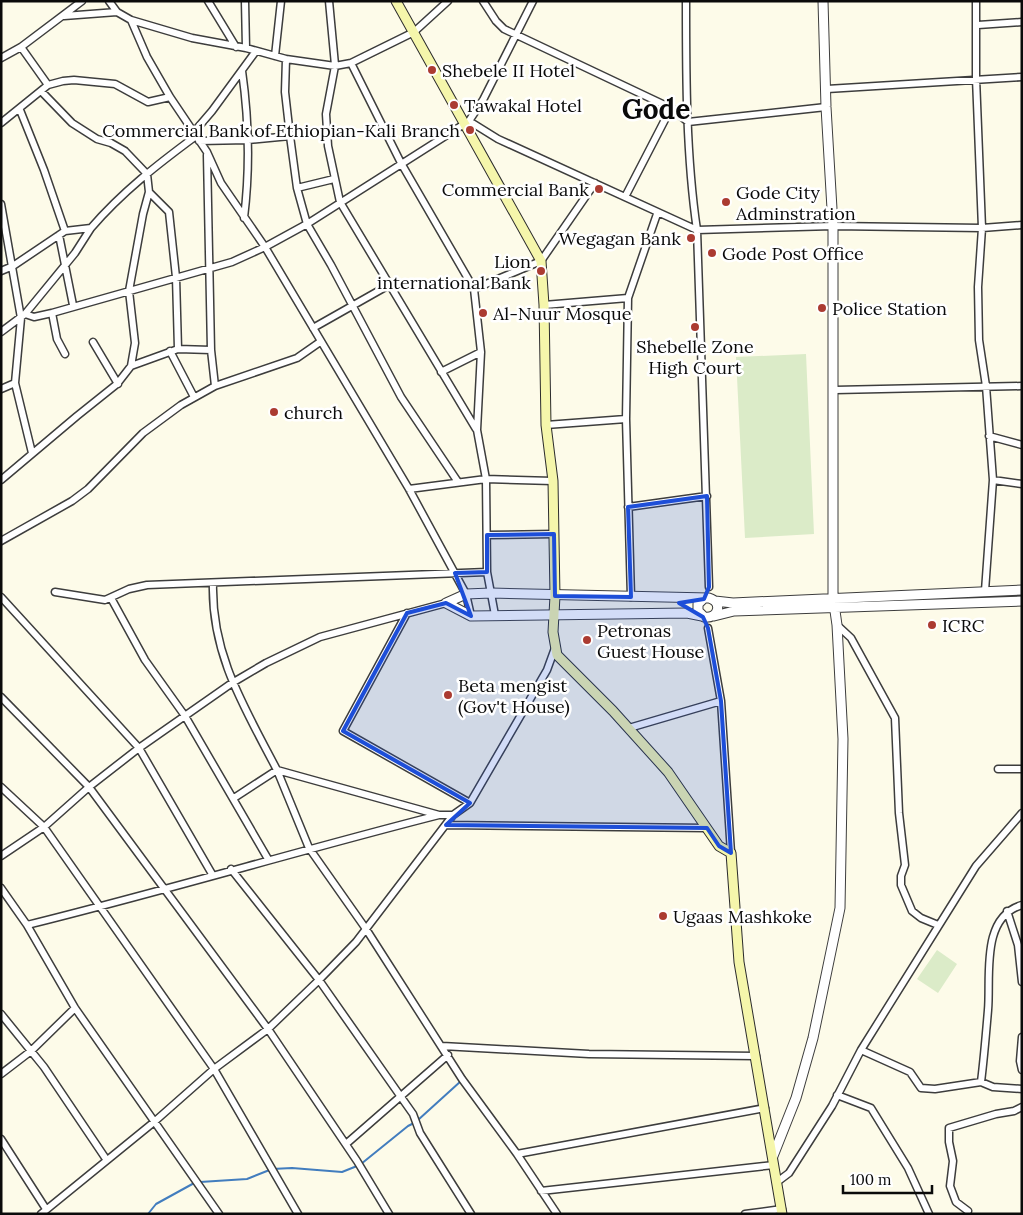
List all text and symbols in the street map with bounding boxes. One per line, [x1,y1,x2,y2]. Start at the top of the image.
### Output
place label: Shebele II Hotel [442,59,575,82]
marker: Shebele II Hotel [426,64,438,76]
district label: Gode [622,91,690,127]
place label: Tawakal Hotel [464,94,582,117]
marker: Tawakal Hotel [448,99,460,111]
place label: Commercial Bank of Ethiopian-Kali Branch [102,119,460,142]
marker: Commercial Bank of Ethiopian-Kali Branch [464,124,476,136]
place label: Commercial Bank [442,178,589,201]
place label: Gode City Adminstration [735,181,856,225]
marker: Commercial Bank [593,183,605,195]
marker: Gode City Adminstration [720,196,732,208]
place label: Wegagan Bank [559,227,681,250]
marker: Wegagan Bank [685,232,697,244]
place label: Gode Post Office [722,242,864,265]
marker: Gode Post Office [706,247,718,259]
place label: Lion international Bank [377,250,531,294]
marker: Lion international Bank [535,265,547,277]
place label: Police Station [832,297,947,320]
place label: Al-Nuur Mosque [492,302,632,325]
marker: Police Station [816,302,828,314]
marker: Al-Nuur Mosque [477,307,489,319]
marker: Shebelle Zone High Court [689,321,701,333]
place label: Shebelle Zone High Court [636,335,754,379]
place label: church [284,401,343,424]
marker: church [268,406,280,418]
place label: ICRC [942,614,985,637]
place label: Petronas Guest House [597,619,704,663]
marker: ICRC [926,619,938,631]
marker: Petronas Guest House [581,634,593,646]
place label: Beta mengist (Gov't House) [458,674,570,718]
marker: Beta mengist (Gov't House) [442,689,454,701]
place label: Ugaas Mashkoke [673,905,812,928]
marker: Ugaas Mashkoke [657,910,669,922]
scale bar [843,1162,932,1194]
text: 100 m [850,1170,891,1189]

